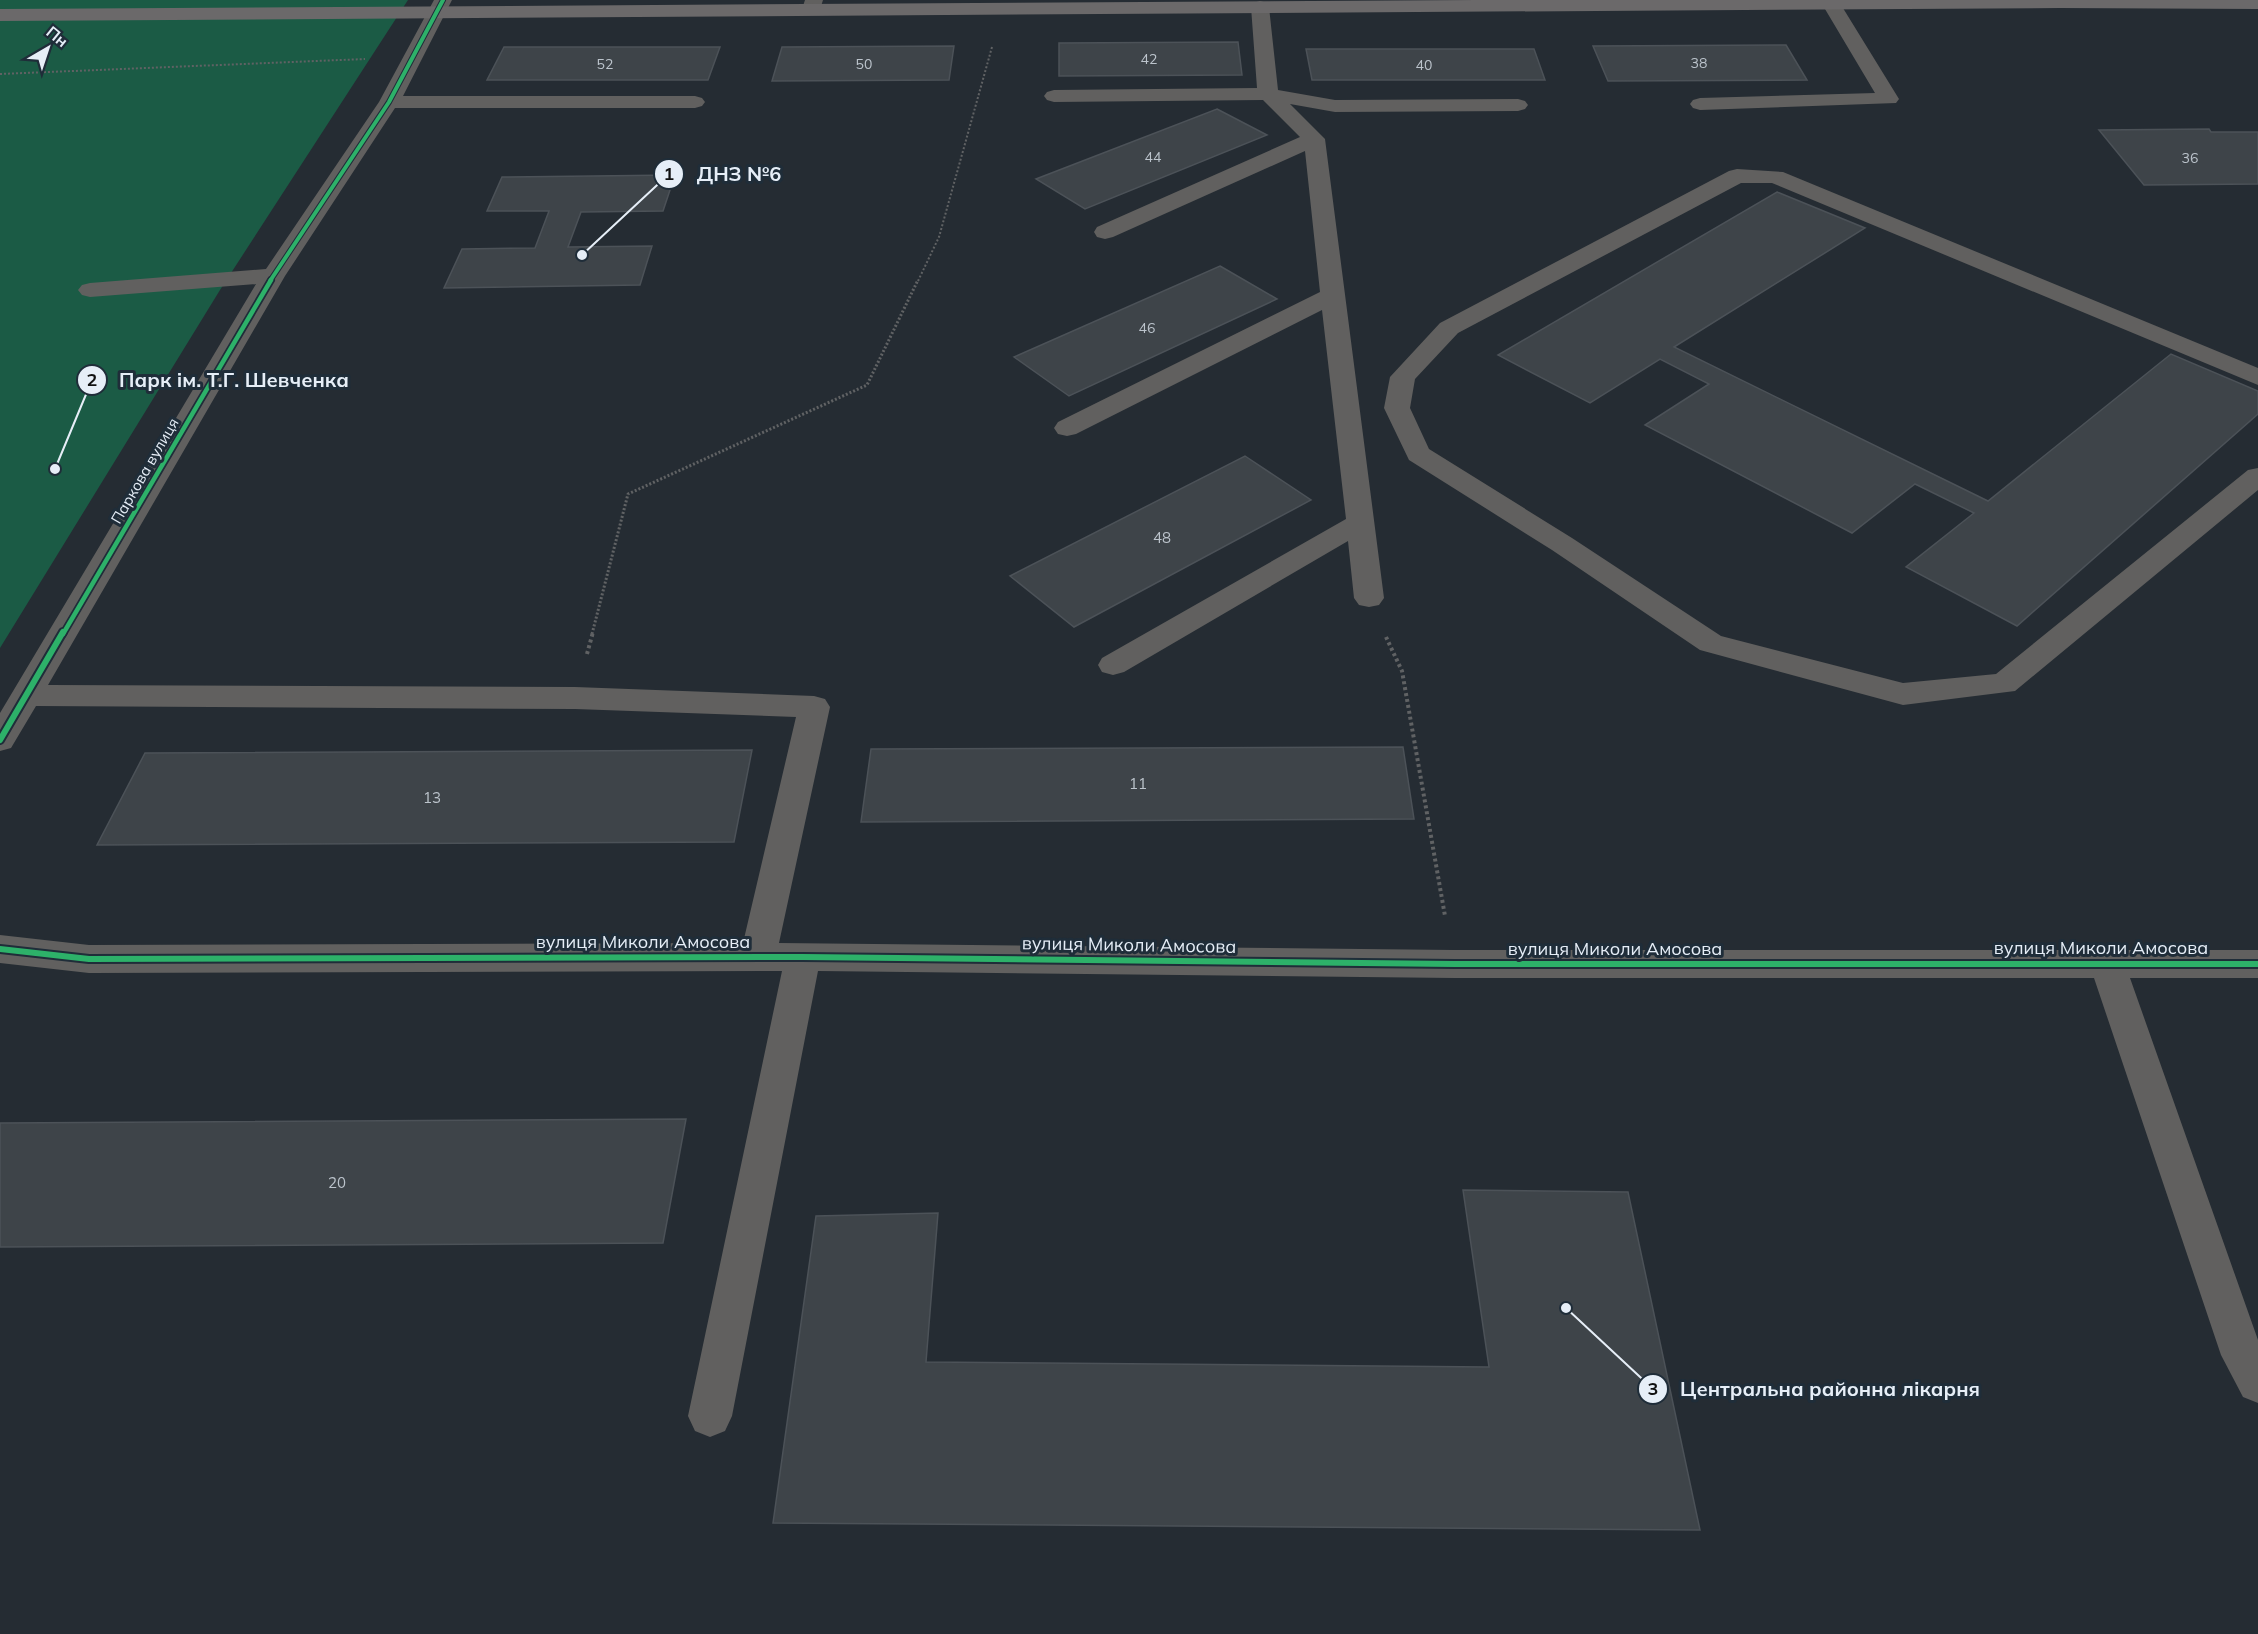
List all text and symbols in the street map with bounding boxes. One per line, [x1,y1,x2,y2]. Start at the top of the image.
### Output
north arrow [18,18,78,78]
text: Пн [43,22,72,51]
house number: 42 [1141,50,1157,68]
house number: 38 [1691,54,1707,72]
house number: 52 [597,55,613,73]
house number: 50 [856,55,872,73]
house number: 40 [1416,56,1432,74]
house number: 44 [1145,148,1162,166]
house number: 36 [2182,149,2198,167]
callout: ДНЗ №6 [654,155,793,193]
text: ДНЗ №6 [697,161,781,186]
text: 1 [664,162,674,185]
house number: 46 [1139,319,1155,337]
callout: Парк ім. Т.Г. Шевченка [77,361,361,399]
text: Парк ім. Т.Г. Шевченка [119,367,349,392]
text: 2 [87,368,97,391]
street label: Паркова вулиця [107,414,183,527]
house number: 48 [1153,528,1171,547]
house number: 11 [1129,774,1147,793]
house number: 13 [423,788,441,807]
street label: вулиця Миколи Амосова [536,930,750,953]
street label: вулиця Миколи Амосова [1022,931,1236,958]
street label: вулиця Миколи Амосова [1994,936,2208,959]
street label: вулиця Миколи Амосова [1508,937,1722,960]
house number: 20 [328,1173,346,1192]
callout: Центральна районна лікарня [1638,1370,1992,1408]
text: Центральна районна лікарня [1680,1376,1980,1401]
text: 3 [1648,1377,1658,1400]

